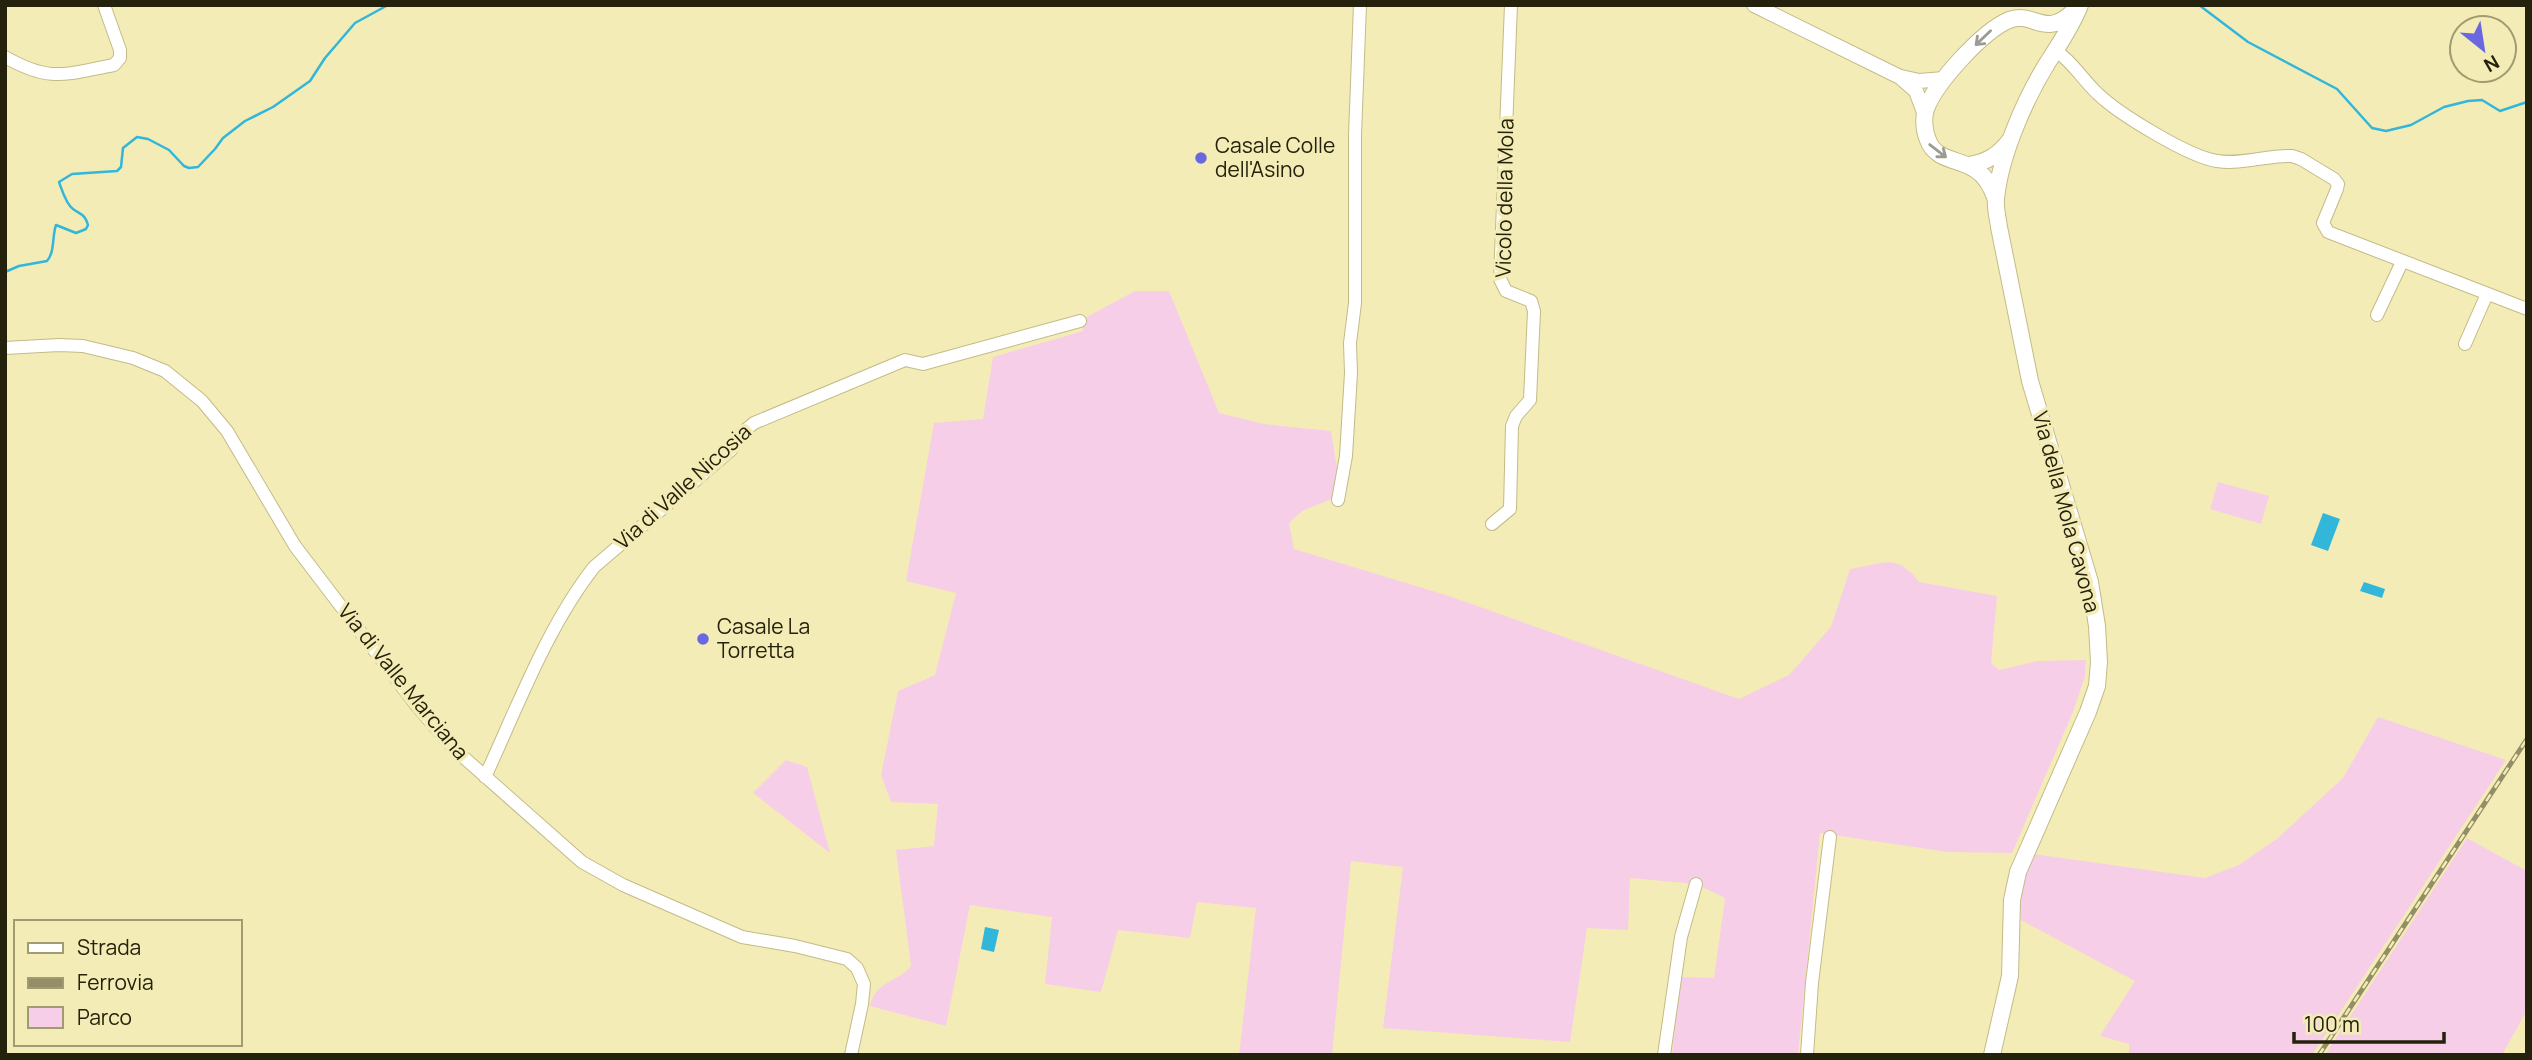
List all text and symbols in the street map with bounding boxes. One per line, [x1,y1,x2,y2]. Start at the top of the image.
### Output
north arrow [2448,14,2518,84]
one-way arrow [1975,29,1992,46]
text: N [2479,49,2504,78]
street label: Vicolo della Mola [1489,118,1519,278]
place label: Casale Colle dell'Asino [1215,131,1335,183]
one-way arrow [1929,143,1948,158]
marker: Casale Colle dell'Asino [1193,150,1209,166]
street label: Via della Mola Cavona [2027,408,2107,616]
street label: Via di Valle Nicosia [608,417,757,555]
street label: Via di Valle Marciana [332,598,475,765]
place label: Casale La Torretta [717,612,810,664]
marker: Casale La Torretta [695,631,711,647]
legend [14,920,242,1046]
text: Strada [77,933,141,961]
text: Ferrovia [77,968,154,996]
scale bar [2294,1000,2444,1044]
text: Parco [77,1003,132,1031]
text: 100 m [2304,1010,2360,1038]

